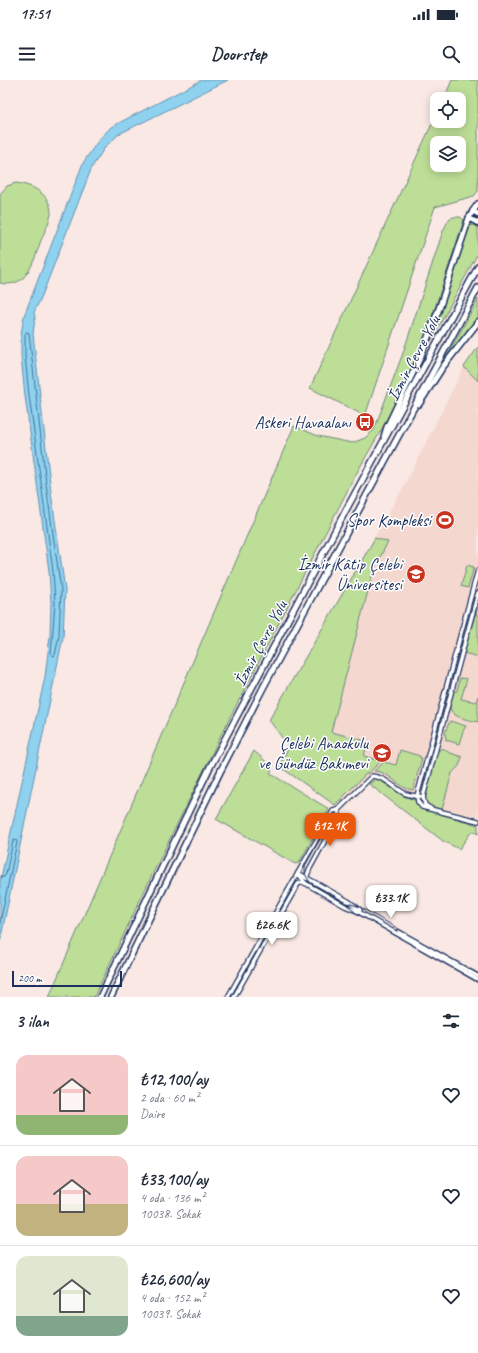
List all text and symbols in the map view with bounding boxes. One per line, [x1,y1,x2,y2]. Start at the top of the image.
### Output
text: 17:51 [20,5,50,24]
icon: menu [16,43,38,65]
text: Doorstep [211,43,267,65]
icon: search [440,43,462,65]
map controls [430,92,466,172]
button: locate [430,92,466,128]
button: layers [430,136,466,172]
street label: İzmir Çevre Yolu [382,310,446,405]
bus stop icon: Askeri Havaalanı [354,411,376,433]
place label: Askeri Havaalanı [255,412,352,433]
sports icon: Spor Kompleksi [434,509,456,531]
place label: Spor Kompleksi [347,510,433,531]
place label: İzmir Kâtip Çelebi Üniversitesi [298,554,405,595]
school or university icon: İzmir Kâtip Çelebi Üniversitesi [405,563,427,585]
street label: İzmir Çevre Yolu [229,595,293,690]
place label: Çelebi Anaokulu ve Gündüz Bakımevi [259,733,370,774]
school or university icon: Çelebi Anaokulu ve Gündüz Bakımevi [371,742,393,764]
pin: ₺12.1K [297,813,363,847]
text: ₺12.1K [314,818,346,834]
pin: ₺33.1K [358,885,424,919]
text: ₺33.1K [375,890,407,906]
pin: ₺26.6K [239,912,305,946]
text: ₺26.6K [255,917,289,933]
scale bar [12,969,122,988]
text: 200 m [18,971,42,985]
icon: filters [440,1010,462,1032]
text: 3 ilan [16,1011,49,1032]
text: ₺12,100/ay [140,1069,208,1090]
icon: home [48,1071,96,1119]
icon: heart [440,1084,462,1106]
text: 2 oda · 60 m² [140,1090,199,1106]
text: Daire [140,1106,165,1122]
text: ₺33,100/ay [140,1169,208,1190]
icon: home [48,1172,96,1220]
icon: heart [440,1185,462,1207]
text: 4 oda · 136 m² [140,1190,205,1206]
text: 10038. Sokak [140,1206,200,1222]
text: ₺26,600/ay [140,1269,209,1290]
icon: home [48,1272,96,1320]
icon: heart [440,1285,462,1307]
text: 4 oda · 152 m² [140,1290,205,1306]
text: 10039. Sokak [140,1306,200,1322]

